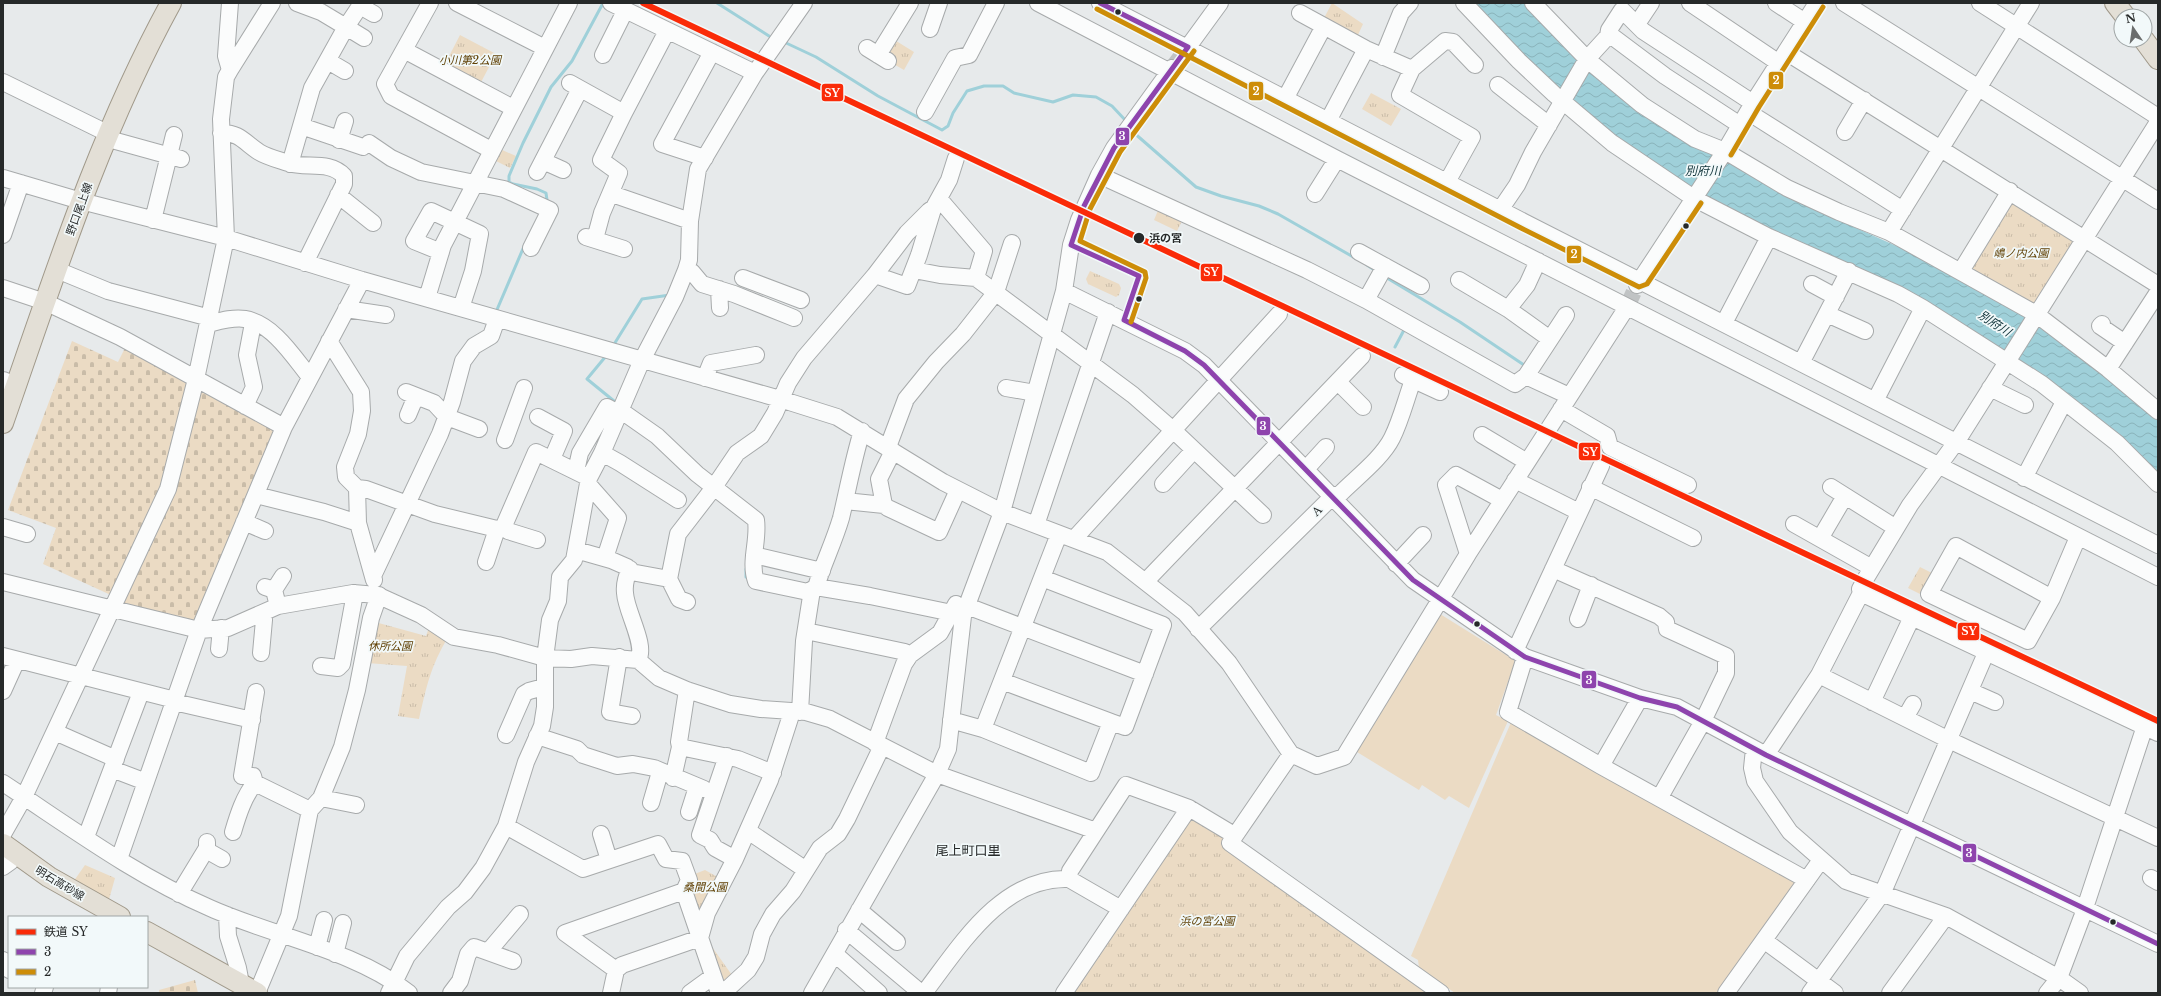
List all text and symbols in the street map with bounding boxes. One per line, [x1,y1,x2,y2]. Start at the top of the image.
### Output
unlabelled marker [1113,7,1123,17]
north arrow [2113,8,2153,48]
text: N [2124,10,2138,26]
park label: 小川第2公園 [439,53,503,67]
line badge: 2 [1768,71,1784,90]
text: 2 [1772,73,1780,87]
line badge: 2 [1248,81,1264,101]
line badge: SY [821,83,844,102]
text: 2 [1252,84,1260,98]
text: SY [824,86,840,100]
line badge: 3 [1115,127,1130,146]
text: 3 [1118,129,1126,143]
water label: 別府川 [1685,163,1723,178]
street label: 野口尾上線 [63,181,95,237]
unlabelled marker [1681,221,1691,231]
marker: 浜の宮 [1132,231,1146,245]
place label: 浜の宮 [1149,231,1182,245]
line badge: 2 [1566,245,1582,264]
park label: 嶋ノ内公園 [1994,246,2050,260]
text: 2 [1570,247,1578,261]
line badge: SY [1200,263,1223,282]
text: SY [1203,265,1219,279]
unlabelled marker [1134,294,1144,304]
water label: 別府川 [1976,307,2016,340]
line badge: 3 [1256,416,1271,436]
text: 3 [1259,419,1267,433]
line badge: SY [1578,442,1601,461]
text: SY [1582,445,1598,459]
street label: A [1308,503,1325,520]
unlabelled marker [1472,619,1482,629]
line badge: SY [1957,622,1980,641]
text: SY [1961,624,1977,638]
park label: 休所公園 [368,639,414,653]
line badge: 3 [1581,670,1597,689]
text: 3 [1585,673,1593,687]
district label: 尾上町口里 [935,842,1001,859]
line badge: 3 [1962,843,1977,863]
text: 3 [1965,846,1973,860]
street label: 明石高砂線 [33,863,87,903]
park label: 桑間公園 [683,880,729,894]
park label: 浜の宮公園 [1180,914,1236,928]
legend [8,916,148,988]
unlabelled marker [2108,917,2118,927]
text: 鉄道 SY [44,924,88,939]
text: 3 [44,944,51,959]
text: 2 [44,964,51,979]

